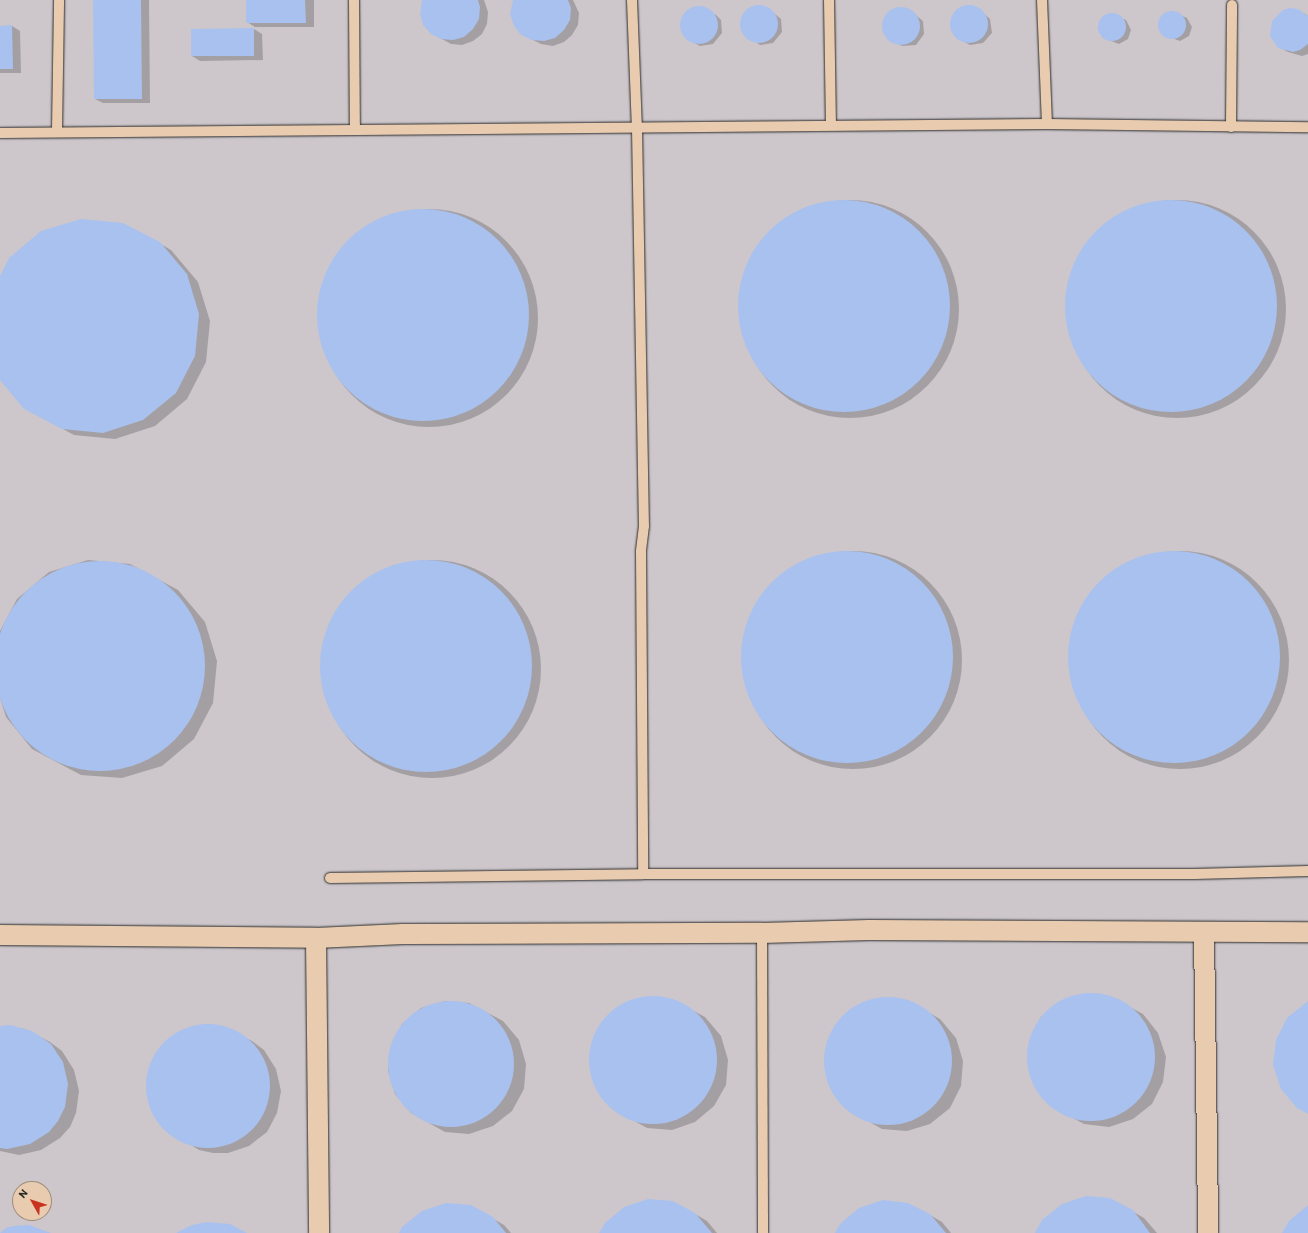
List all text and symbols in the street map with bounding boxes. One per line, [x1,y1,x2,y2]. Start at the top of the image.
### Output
north arrow [12,1181,52,1221]
text: N [16,1187,30,1201]

